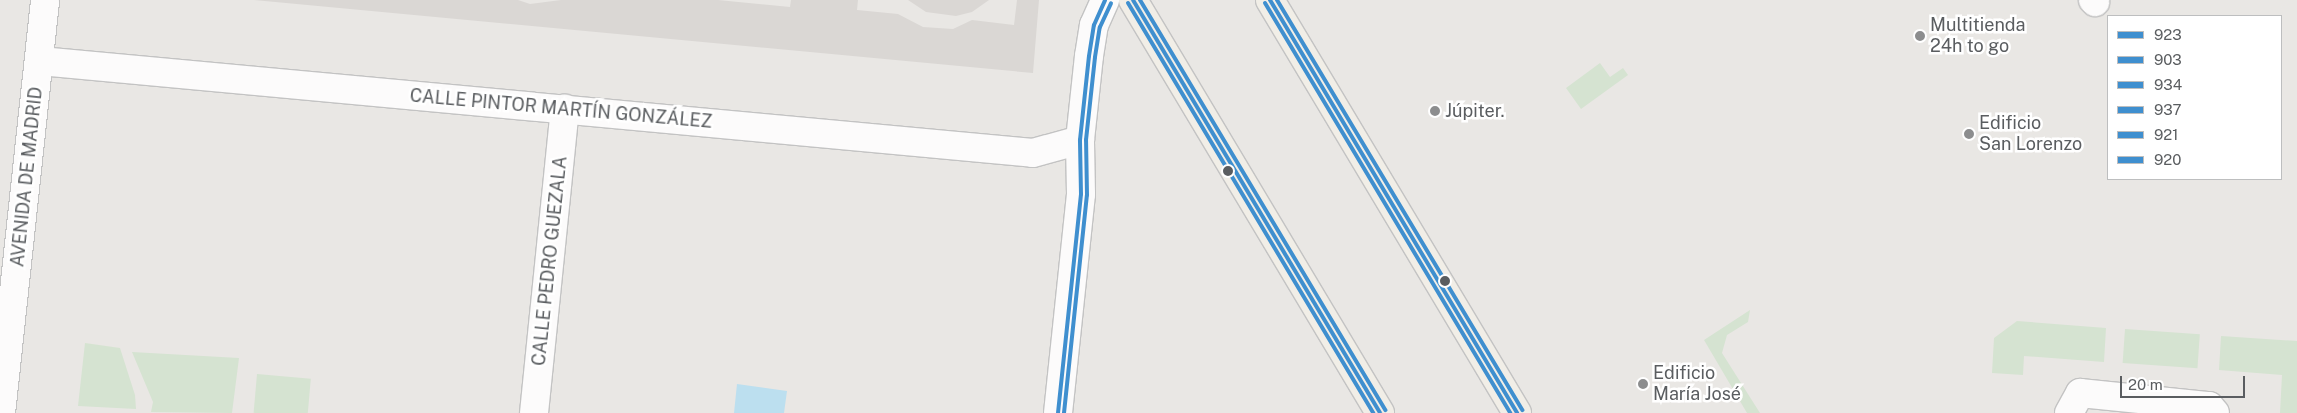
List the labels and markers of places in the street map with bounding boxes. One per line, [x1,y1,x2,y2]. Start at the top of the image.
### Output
place label: Multitienda 24h to go [1930,15,2025,58]
marker: Multitienda 24h to go [1914,30,1926,42]
place label: Júpiter. [1445,100,1504,122]
marker: Júpiter. [1429,105,1441,117]
place label: Edificio San Lorenzo [1979,113,2082,156]
marker: Edificio San Lorenzo [1963,128,1975,140]
unlabelled marker [1223,166,1233,176]
unlabelled marker [1440,276,1450,286]
place label: Edificio María José [1653,363,1741,406]
marker: Edificio María José [1637,378,1649,390]

